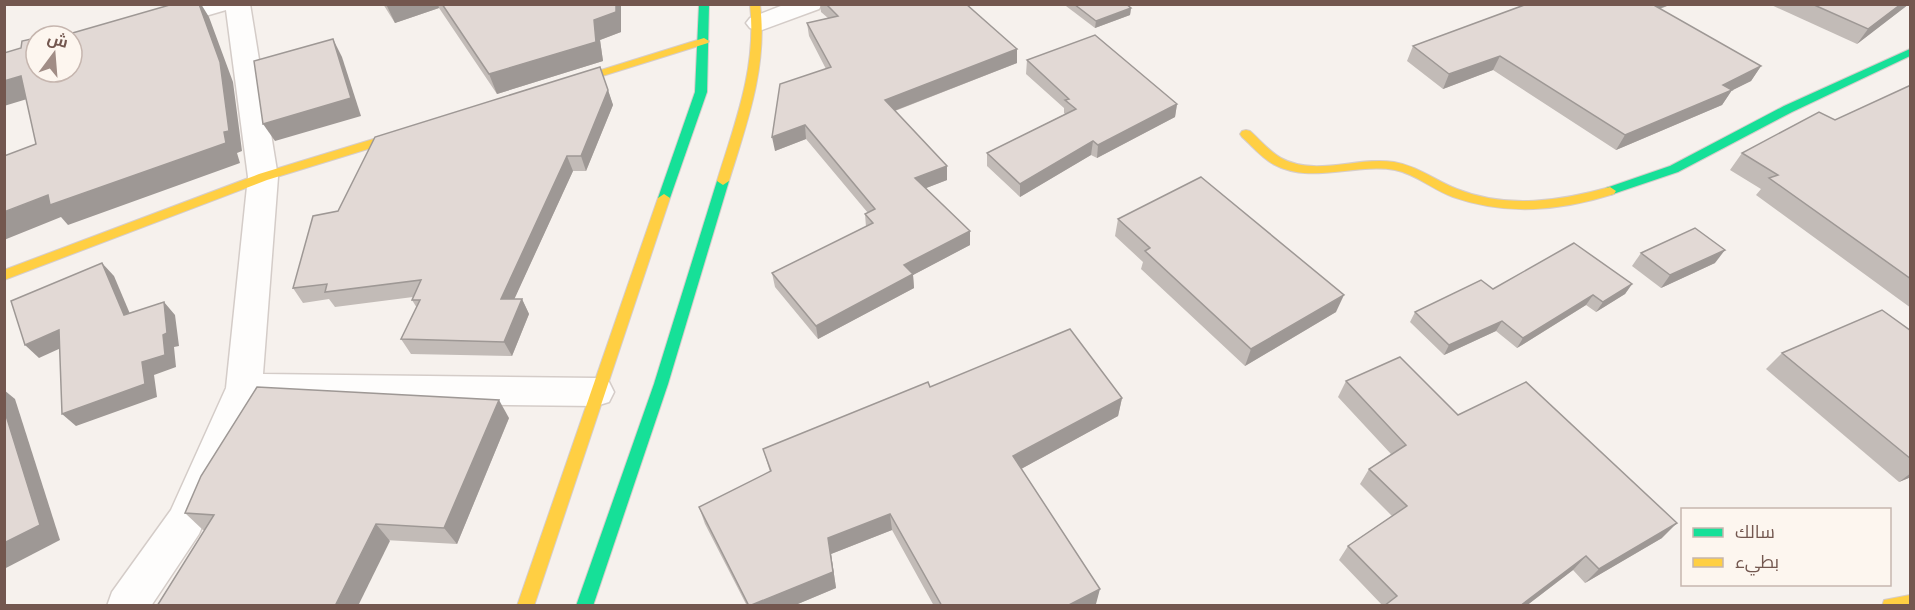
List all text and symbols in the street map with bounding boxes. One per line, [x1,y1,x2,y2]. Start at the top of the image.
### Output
north arrow [24,24,84,84]
text: ش [46,28,70,52]
legend [1681,508,1891,586]
text: سالك [1735,521,1775,542]
text: بطيء [1735,551,1779,576]

